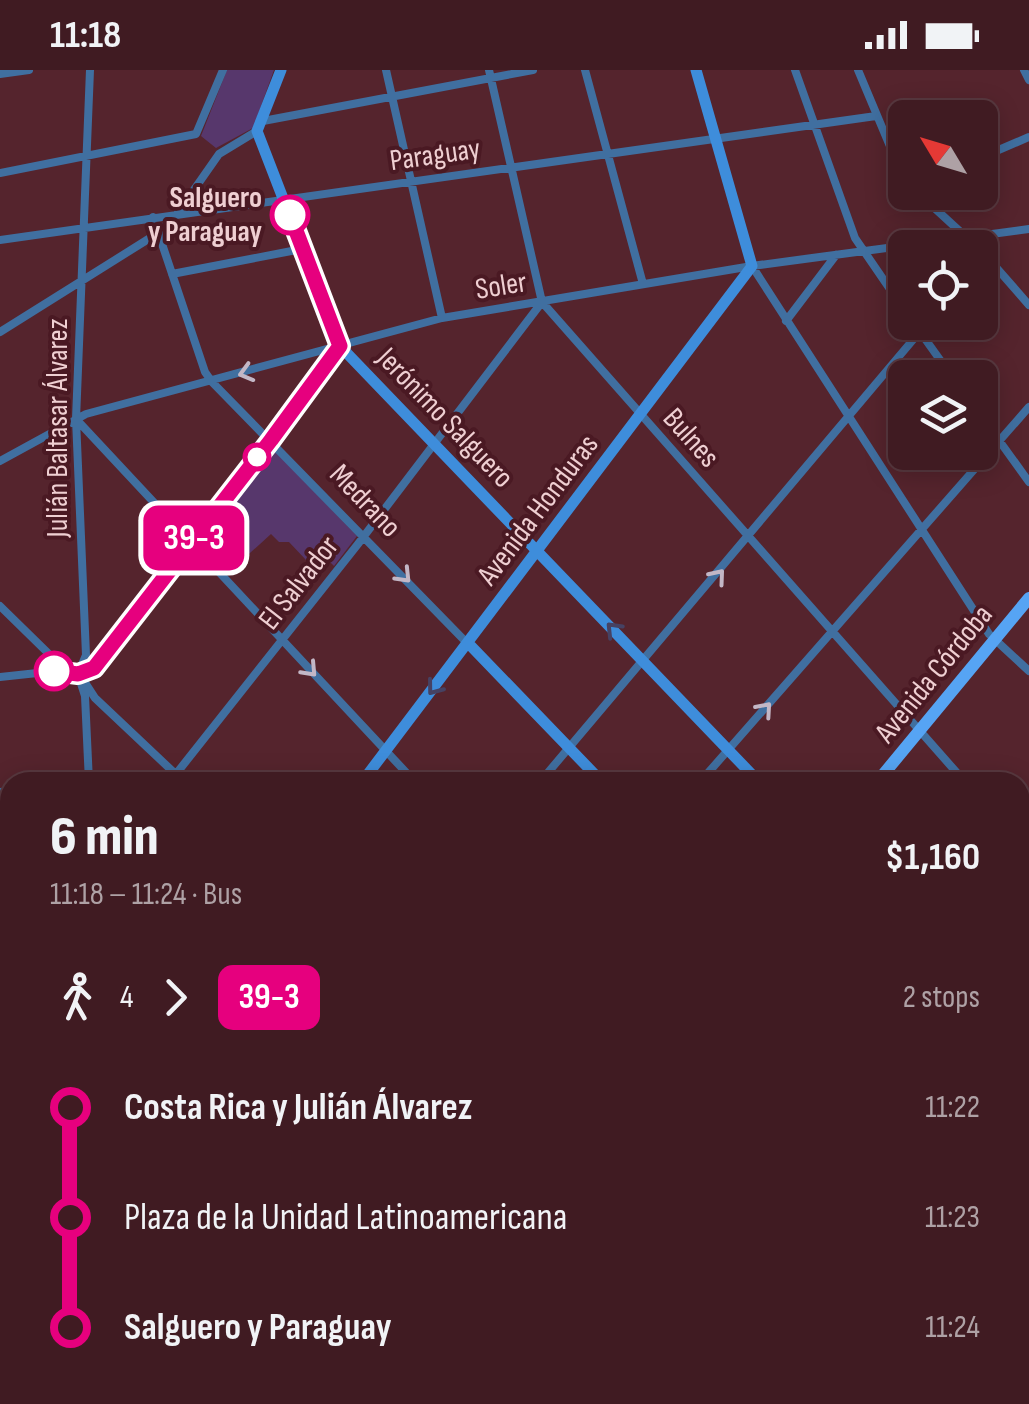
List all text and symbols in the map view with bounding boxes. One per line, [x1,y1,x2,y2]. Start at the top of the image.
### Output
text: 11:18 [50,13,121,58]
north arrow [888,100,998,210]
map controls [888,100,998,470]
street label: Paraguay [387,131,483,179]
place label: Salguero y Paraguay [148,180,263,250]
marker: Salguero y Paraguay [271,196,309,234]
button: locate [888,230,998,340]
street label: Soler [473,264,530,308]
street label: Julián Baltasar Álvarez [40,318,76,538]
street label: Jerónimo Salguero [369,340,521,496]
button: layers [888,360,998,470]
one-way arrow [238,361,255,382]
street label: Bulnes [655,401,727,475]
street label: Avenida Honduras [469,428,606,593]
unlabelled marker [244,444,270,470]
street label: Medrano [322,457,408,545]
line badge: 39-3 [124,506,264,570]
text: 39-3 [163,517,225,560]
street label: El Salvador [251,529,347,637]
one-way arrow [392,565,410,583]
one-way arrow [706,569,724,587]
street label: Avenida Córdoba [867,598,1001,751]
one-way arrow [607,622,625,640]
unlabelled marker [35,652,73,690]
one-way arrow [298,658,316,677]
one-way arrow [429,677,446,695]
one-way arrow [753,702,771,721]
text: 6 min [50,804,159,871]
text: $1,160 [885,835,980,880]
text: 11:18 – 11:24 · Bus [50,875,242,914]
icon: walk [50,970,105,1025]
icon: forward [148,970,203,1025]
text: 39-3 [238,976,300,1019]
text: 4 [120,978,133,1017]
text: 2 stops [903,978,980,1017]
text: Costa Rica y Julián Álvarez [124,1085,472,1130]
text: 11:22 [925,1088,980,1127]
text: Plaza de la Unidad Latinoamericana [124,1195,567,1240]
text: 11:23 [925,1198,980,1237]
text: Salguero y Paraguay [124,1305,392,1350]
text: 11:24 [925,1308,980,1347]

